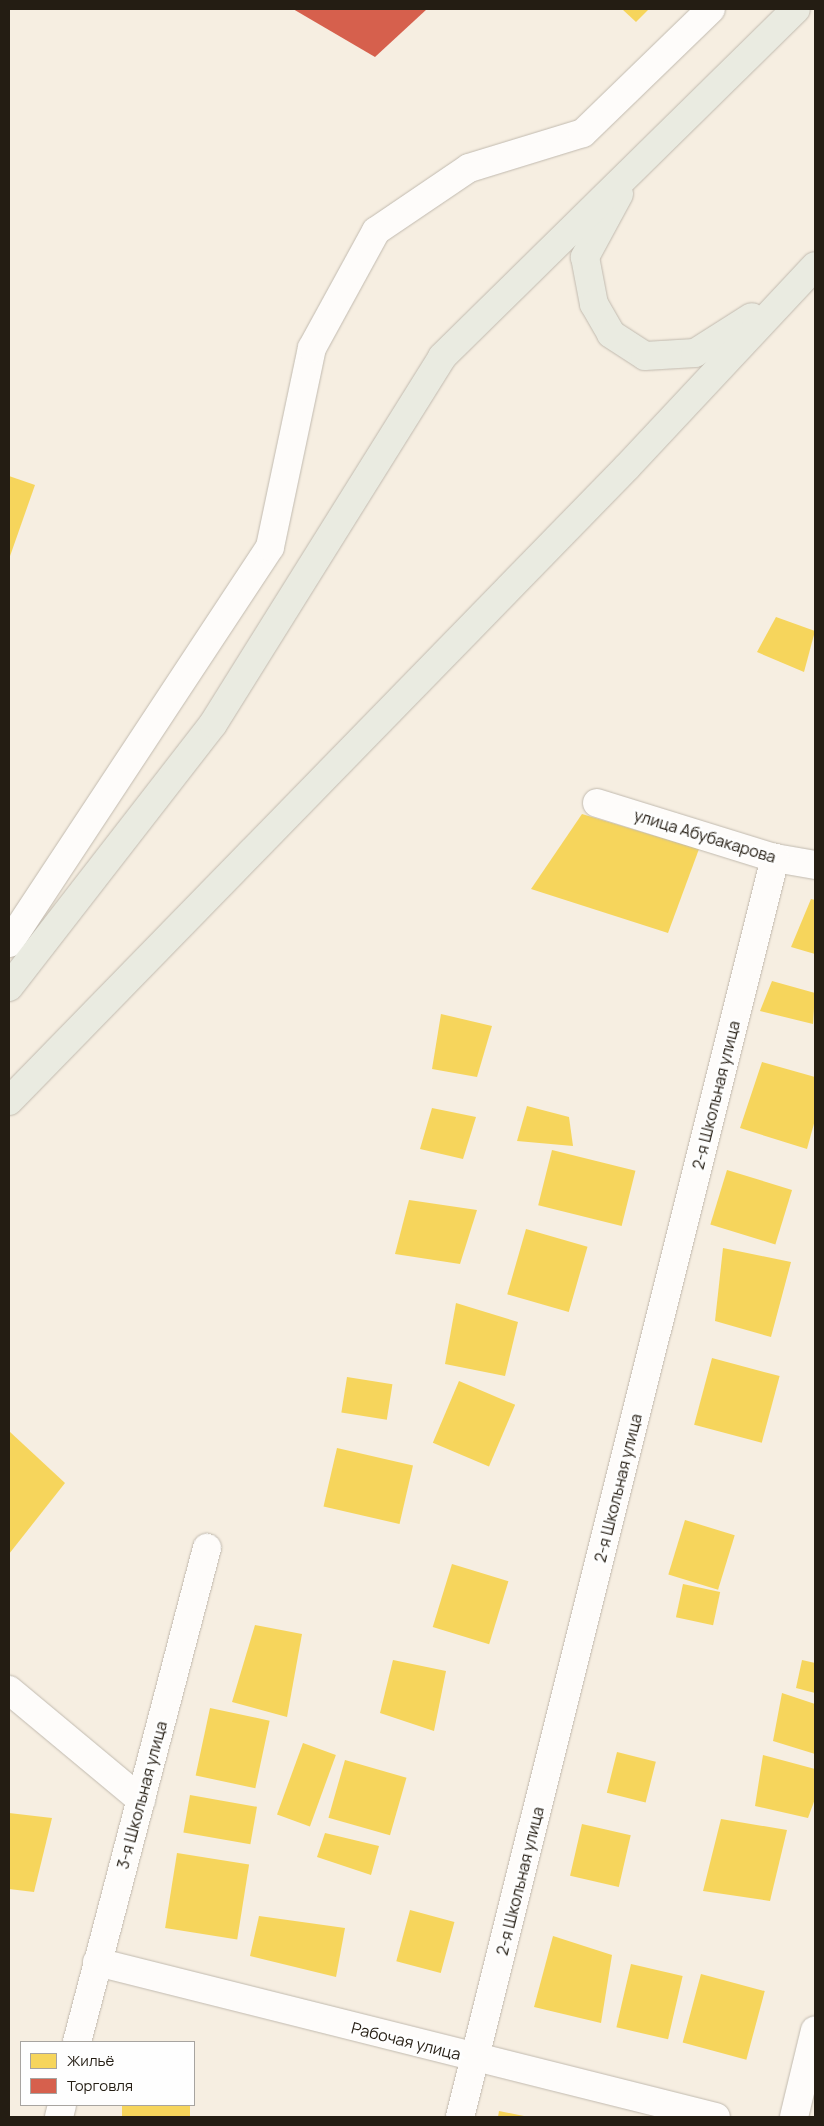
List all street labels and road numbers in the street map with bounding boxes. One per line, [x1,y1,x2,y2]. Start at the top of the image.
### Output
street label: улица Абубакарова [632,805,778,867]
street label: 2-я Школьная улица [688,1019,744,1171]
street label: 2-я Школьная улица [590,1412,646,1564]
street label: 3-я Школьная улица [113,1719,171,1871]
street label: 2-я Школьная улица [492,1805,548,1957]
street label: Рабочая улица [349,2018,463,2064]

